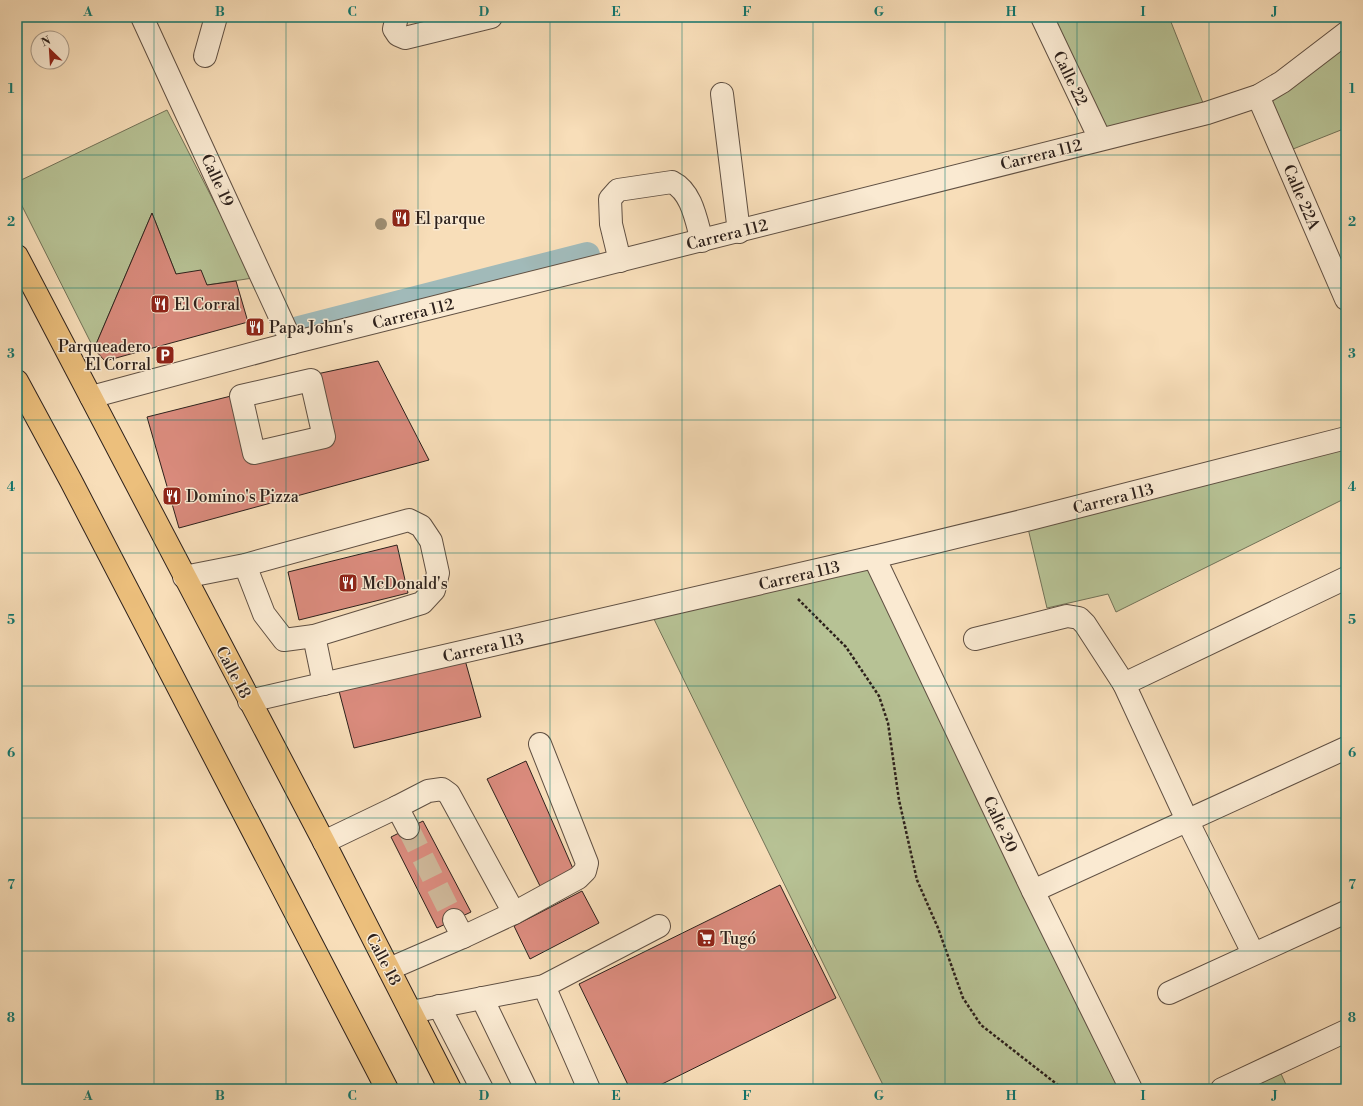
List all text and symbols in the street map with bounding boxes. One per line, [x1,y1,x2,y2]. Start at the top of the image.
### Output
text: A [82,4,93,20]
text: B [215,4,225,20]
text: C [347,4,357,20]
text: D [479,4,489,20]
text: E [611,4,621,20]
text: F [742,4,752,20]
text: G [874,4,885,20]
text: H [1006,4,1017,20]
text: I [1140,4,1146,20]
text: J [1270,4,1278,20]
north arrow [30,30,70,70]
text: N [39,34,53,50]
street label: Calle 22 [1048,48,1092,109]
text: 1 [8,81,15,97]
text: 1 [1349,81,1356,97]
street label: Carrera 112 [998,135,1084,175]
street label: Calle 19 [196,151,238,210]
street label: Calle 22A [1278,162,1324,234]
restaurant icon: El parque [390,207,412,229]
place label: El parque [415,209,485,229]
text: 2 [7,214,15,230]
text: 2 [1348,214,1356,230]
street label: Carrera 112 [684,215,770,255]
restaurant icon: El Corral [149,293,171,315]
street label: Carrera 112 [370,294,456,334]
place label: El Corral [174,295,240,315]
restaurant icon: Papa John's [244,316,266,338]
place label: Papa John's [269,318,353,338]
place label: Parqueadero El Corral [58,337,151,375]
parking icon: Parqueadero El Corral [154,344,176,366]
text: 3 [7,346,15,362]
text: 3 [1348,346,1356,362]
text: 4 [7,479,16,495]
street label: Carrera 113 [1071,479,1156,519]
text: 4 [1348,479,1357,495]
restaurant icon: Domino's Pizza [161,485,183,507]
place label: Domino's Pizza [186,487,300,507]
street label: Carrera 113 [757,557,842,595]
restaurant icon: McDonald's [337,572,359,594]
place label: McDonald's [362,574,448,594]
text: 5 [7,612,15,628]
text: 5 [1348,612,1356,628]
street label: Carrera 113 [441,629,526,667]
street label: Calle 18 [211,643,255,702]
text: 6 [7,745,15,761]
text: 6 [1348,745,1356,761]
street label: Calle 20 [978,793,1022,856]
text: 7 [7,877,15,893]
text: 7 [1348,877,1356,893]
supermarket icon: Tugó [695,927,717,949]
place label: Tugó [720,929,756,949]
street label: Calle 18 [361,930,405,989]
text: 8 [7,1010,15,1026]
text: 8 [1348,1010,1356,1026]
text: A [82,1088,93,1104]
text: B [215,1088,225,1104]
text: C [347,1088,357,1104]
text: D [479,1088,489,1104]
text: E [611,1088,621,1104]
text: F [742,1088,752,1104]
text: G [874,1088,885,1104]
text: H [1006,1088,1017,1104]
text: I [1140,1088,1146,1104]
text: J [1270,1088,1278,1104]

